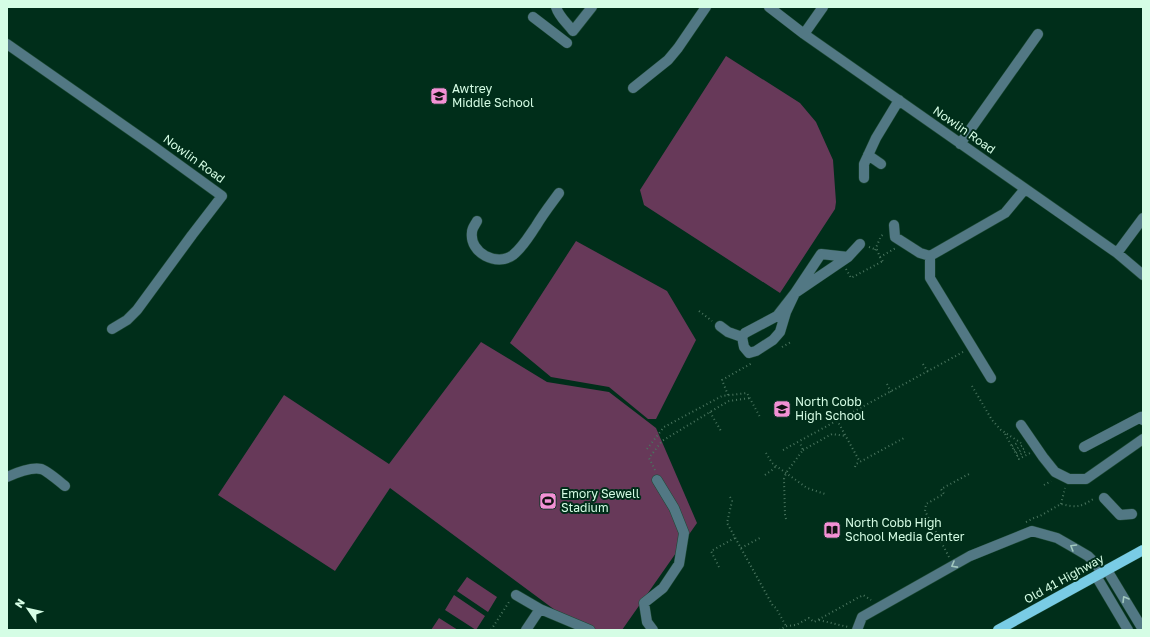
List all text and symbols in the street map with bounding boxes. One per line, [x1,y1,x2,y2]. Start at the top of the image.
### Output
place label: Awtrey Middle School [452,81,534,110]
school or university icon: Awtrey Middle School [429,86,449,106]
street label: Nowlin Road [930,103,998,157]
street label: Nowlin Road [160,131,228,186]
place label: North Cobb High School [795,394,865,423]
school or university icon: North Cobb High School [772,399,792,419]
place label: Emory Sewell Stadium [561,486,640,515]
sports icon: Emory Sewell Stadium [538,491,558,511]
place label: North Cobb High School Media Center [845,515,965,544]
library icon: North Cobb High School Media Center [822,520,842,540]
one-way arrow [1070,545,1077,552]
street label: Old 41 Highway [1021,550,1106,607]
one-way arrow [951,561,958,568]
north arrow [8,589,48,629]
text: N [12,596,27,610]
one-way arrow [1122,596,1129,603]

